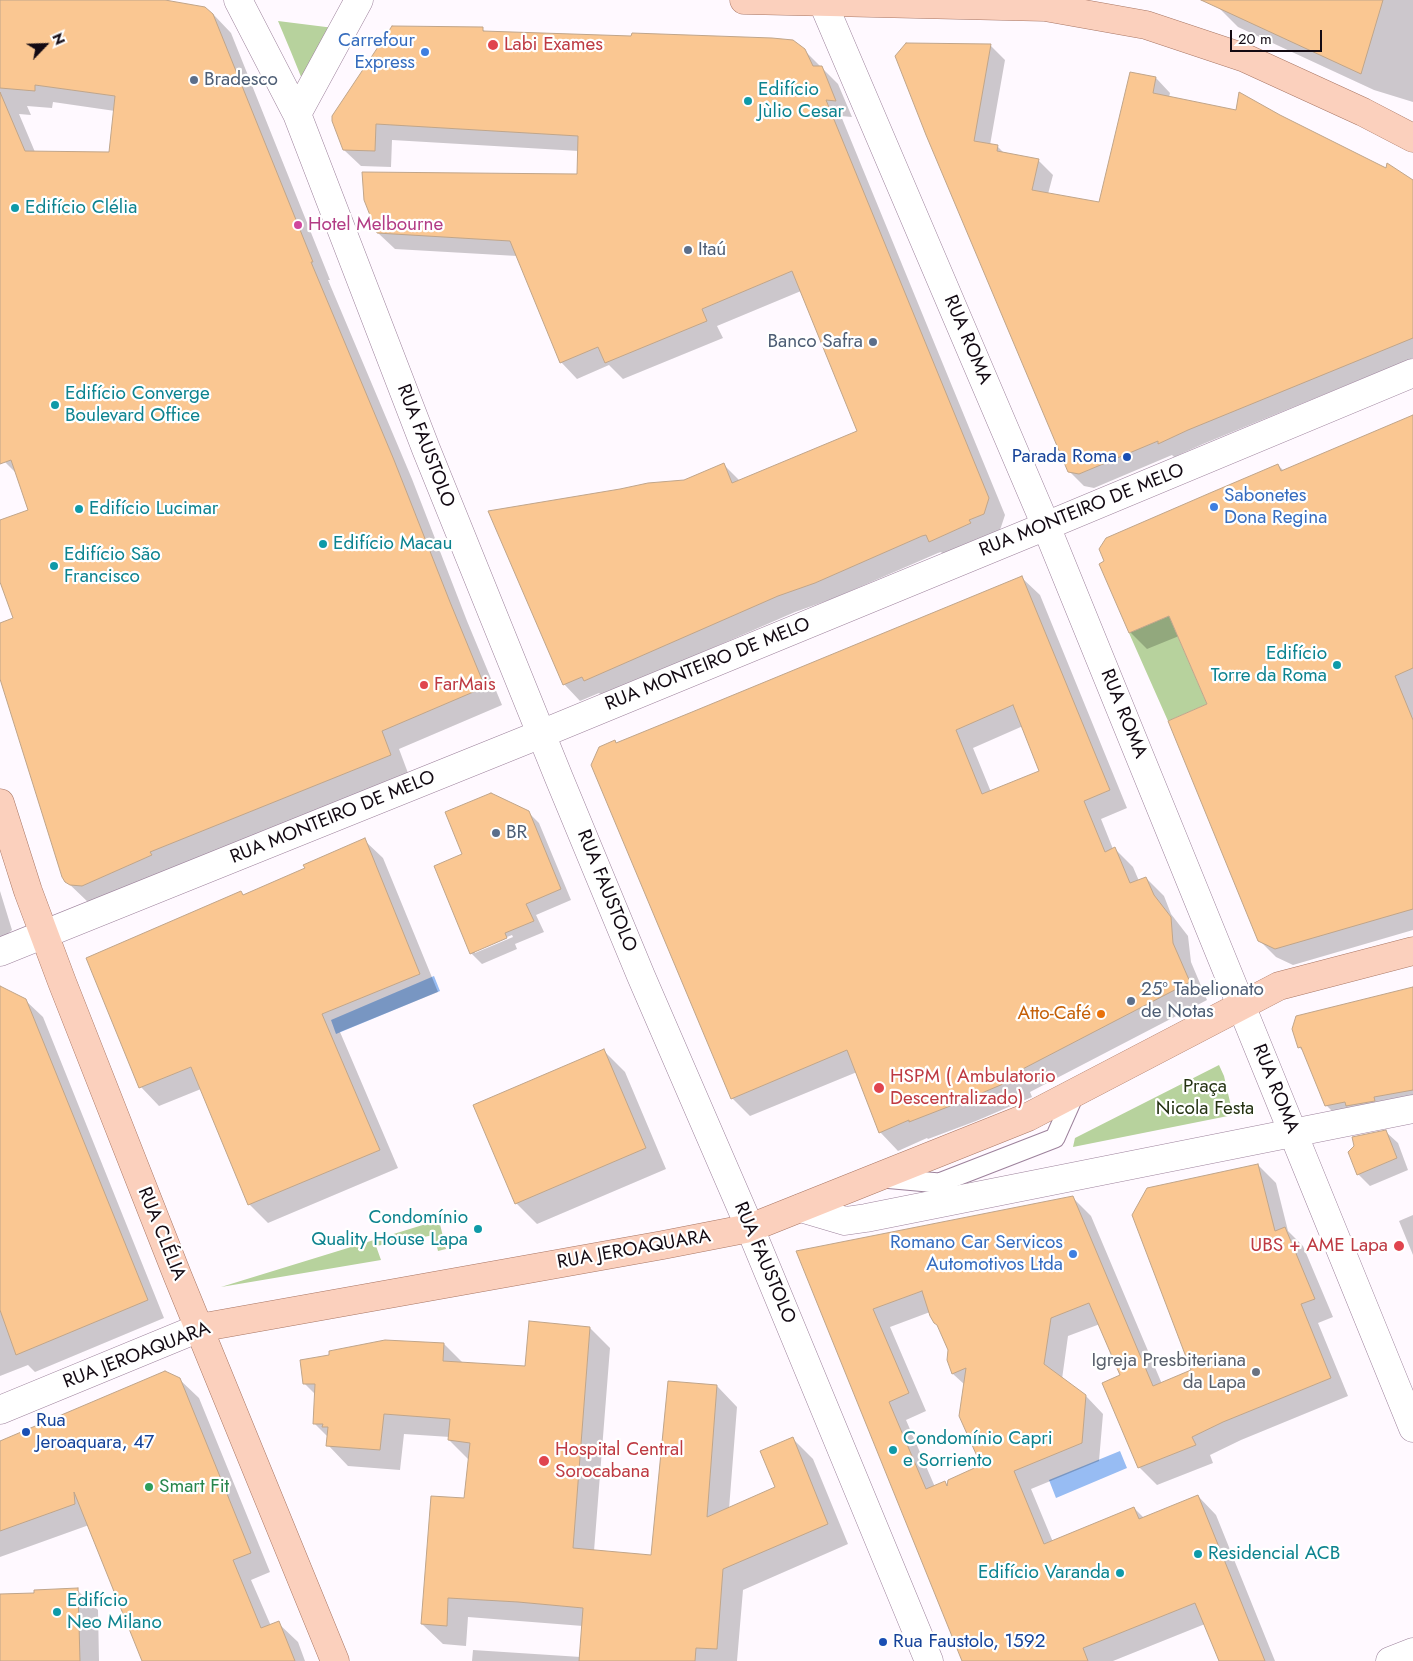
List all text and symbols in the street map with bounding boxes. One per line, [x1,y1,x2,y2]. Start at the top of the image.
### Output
north arrow [20,20,70,70]
scale bar [1233,20,1326,52]
text: 20 m [1238,28,1272,50]
text: N [47,30,70,48]
place label: Carrefour Express [338,30,415,74]
place label: Labi Exames [504,34,603,56]
marker: Labi Exames [486,38,500,52]
marker: Carrefour Express [419,46,431,58]
place label: Bradesco [204,69,278,91]
marker: Bradesco [188,74,200,86]
place label: Edifício Jùlio Cesar [758,79,844,123]
marker: Edifício Jùlio Cesar [742,95,754,107]
place label: Edifício Clélia [25,197,137,219]
marker: Edifício Clélia [9,202,21,214]
place label: Hotel Melbourne [308,214,443,236]
marker: Hotel Melbourne [292,219,304,231]
place label: Itaú [698,239,726,261]
marker: Itaú [682,244,694,256]
street label: RUA ROMA [938,292,996,388]
place label: Banco Safra [767,331,863,353]
marker: Banco Safra [867,336,879,348]
street label: RUA FAUSTOLO [391,381,459,511]
place label: Edifício Converge Boulevard Office [65,383,210,427]
marker: Edifício Converge Boulevard Office [49,399,61,411]
place label: Parada Roma [1012,446,1117,468]
marker: Parada Roma [1121,451,1133,463]
street label: RUA MONTEIRO DE MELO [976,459,1188,563]
place label: Sabonetes Dona Regina [1224,485,1327,529]
place label: Edifício Lucimar [89,498,218,520]
marker: Sabonetes Dona Regina [1208,501,1220,513]
marker: Edifício Lucimar [73,503,85,515]
place label: Edifício Macau [333,533,452,555]
marker: Edifício Macau [317,538,329,550]
place label: Edifício São Francisco [64,544,161,588]
marker: Edifício São Francisco [48,560,60,572]
street label: RUA MONTEIRO DE MELO [602,613,814,717]
place label: Edifício Torre da Roma [1211,643,1327,687]
marker: Edifício Torre da Roma [1331,659,1343,671]
street label: RUA ROMA [1095,666,1151,762]
place label: FarMais [434,674,496,696]
marker: FarMais [418,679,430,691]
street label: RUA MONTEIRO DE MELO [227,766,439,870]
place label: BR [506,822,527,844]
marker: BR [490,827,502,839]
street label: RUA FAUSTOLO [571,827,641,955]
place label: 25º Tabelionato de Notas [1141,979,1264,1023]
marker: 25º Tabelionato de Notas [1125,995,1137,1007]
place label: Atto-Café [1018,1003,1091,1025]
marker: Atto-Café [1095,1008,1107,1020]
street label: RUA ROMA [1247,1041,1303,1137]
place label: HSPM ( Ambulatorio Descentralizado) [890,1066,1056,1110]
park label: Praça Nicola Festa [1156,1076,1254,1120]
marker: HSPM ( Ambulatorio Descentralizado) [872,1081,886,1095]
street label: RUA CLÉLIA [132,1184,190,1284]
street label: RUA FAUSTOLO [728,1199,800,1327]
place label: Condomínio Quality House Lapa [311,1207,468,1251]
marker: Condomínio Quality House Lapa [472,1223,484,1235]
street label: RUA JEROAQUARA [555,1225,713,1275]
place label: Romano Car Servicos Automotivos Ltda [890,1232,1063,1276]
place label: UBS + AME Lapa [1250,1235,1388,1257]
marker: UBS + AME Lapa [1392,1239,1406,1253]
marker: Romano Car Servicos Automotivos Ltda [1067,1248,1079,1260]
street label: RUA JEROAQUARA [60,1318,214,1394]
place label: Igreja Presbiteriana da Lapa [1091,1350,1246,1394]
marker: Igreja Presbiteriana da Lapa [1250,1366,1262,1378]
place label: Rua Jeroaquara, 47 [36,1410,154,1454]
marker: Rua Jeroaquara, 47 [20,1426,32,1438]
place label: Condomínio Capri e Sorriento [903,1428,1053,1472]
place label: Hospital Central Sorocabana [555,1439,684,1483]
marker: Condomínio Capri e Sorriento [887,1444,899,1456]
marker: Hospital Central Sorocabana [537,1454,551,1468]
place label: Smart Fit [159,1476,229,1498]
marker: Smart Fit [143,1481,155,1493]
place label: Residencial ACB [1208,1543,1340,1565]
marker: Residencial ACB [1192,1548,1204,1560]
place label: Edifício Varanda [978,1562,1110,1584]
marker: Edifício Varanda [1114,1567,1126,1579]
place label: Edifício Neo Milano [67,1590,162,1634]
marker: Edifício Neo Milano [51,1606,63,1618]
place label: Rua Faustolo, 1592 [893,1631,1045,1653]
marker: Rua Faustolo, 1592 [877,1636,889,1648]

